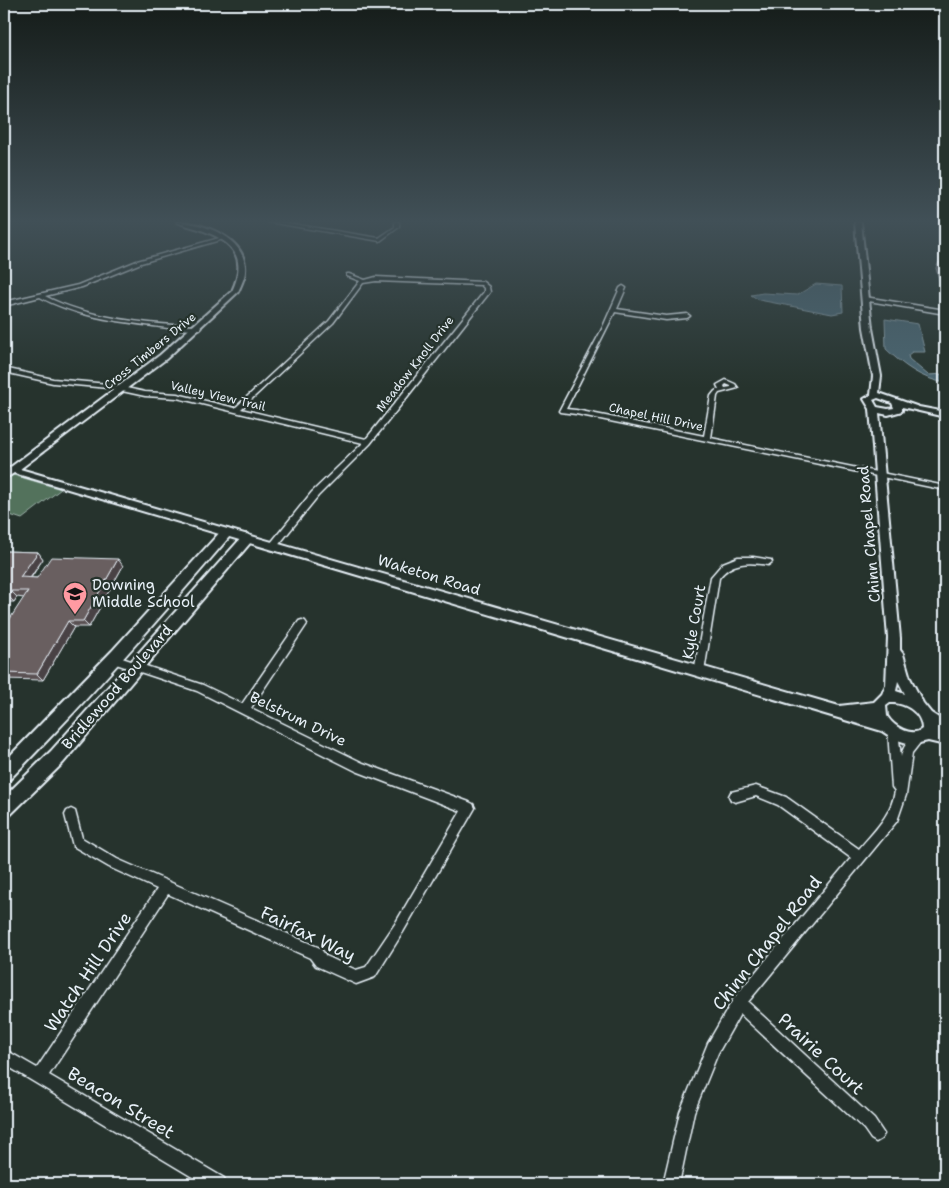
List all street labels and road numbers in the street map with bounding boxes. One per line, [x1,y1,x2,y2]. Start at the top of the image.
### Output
street label: Cross Timbers Drive [101,309,199,393]
street label: Meadow Knoll Drive [373,313,458,415]
street label: Valley View Trail [169,377,268,415]
street label: Chapel Hill Drive [607,399,705,435]
street label: Chinn Chapel Road [853,464,885,603]
street label: Waketon Road [375,550,483,600]
street label: Kyle Court [678,583,710,661]
street label: Bridlewood Boulevard [57,620,177,754]
street label: Belstrum Drive [246,687,350,751]
street label: Chinn Chapel Road [707,871,827,1015]
street label: Fairfax Way [256,901,360,967]
street label: Watch Hill Drive [39,907,137,1037]
street label: Prairie Court [773,1008,870,1100]
street label: Beacon Street [63,1061,179,1145]

